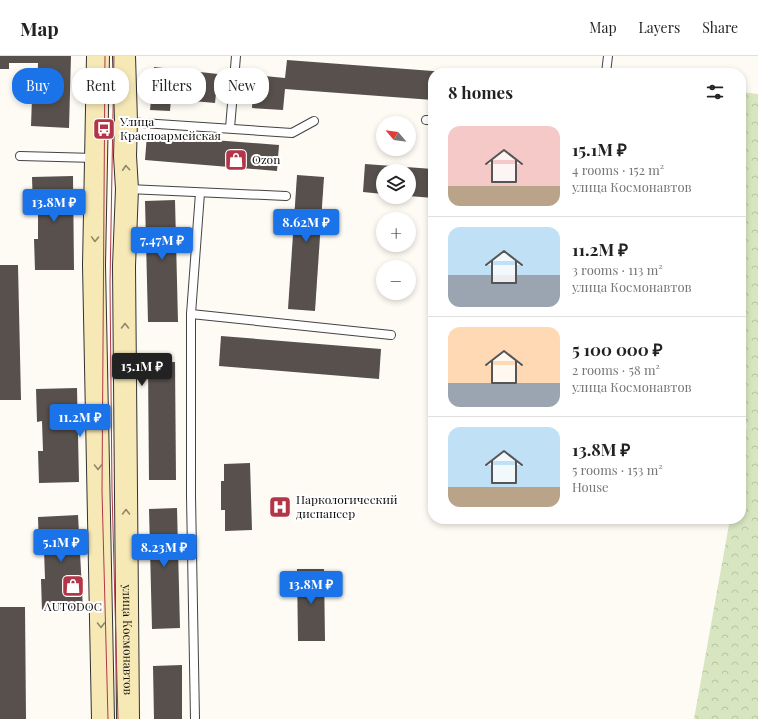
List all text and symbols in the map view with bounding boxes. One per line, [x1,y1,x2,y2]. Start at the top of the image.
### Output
text: Map [20,15,59,41]
text: Map [589,18,617,37]
text: Layers [639,18,680,37]
text: Share [702,18,738,37]
chip: Buy [12,68,64,104]
chip: Rent [72,68,129,104]
chip: Filters [137,68,206,104]
chip: New [214,68,269,104]
text: 8 homes [448,81,513,103]
icon: filters [704,81,726,103]
place label: Улица Красноармейская [119,113,221,143]
bus stop icon: Улица Красноармейская [91,116,117,142]
north arrow [376,116,416,156]
map controls [376,116,416,300]
text: 15.1M ₽ [572,138,627,160]
icon: home [480,142,528,190]
shop icon: Ozon [223,147,249,173]
place label: Ozon [252,151,280,167]
text: 4 rooms · 152 m² [572,161,664,178]
button: layers [376,164,416,204]
one-way arrow [121,165,130,171]
text: улица Космонавтов [572,178,692,195]
pin: 13.8M ₽ [17,189,91,223]
text: 13.8M ₽ [32,193,76,210]
pin: 8.62M ₽ [269,209,343,243]
button: + [376,212,416,252]
text: 8.62M ₽ [282,213,330,230]
pin: 7.47M ₽ [125,227,199,261]
text: 7.47M ₽ [140,231,184,248]
one-way arrow [91,236,99,242]
text: 11.2M ₽ [572,238,628,260]
icon: home [480,243,528,291]
button: − [376,260,416,300]
text: 3 rooms · 113 m² [572,261,663,278]
text: улица Космонавтов [572,278,692,295]
one-way arrow [121,323,129,329]
text: 5 100 000 ₽ [572,338,663,360]
icon: home [480,343,528,391]
pin: 15.1M ₽ [105,353,179,387]
text: 15.1M ₽ [121,357,163,374]
text: 2 rooms · 58 m² [572,361,660,378]
text: улица Космонавтов [572,378,692,395]
pin: 11.2M ₽ [43,404,117,438]
text: 11.2M ₽ [59,408,101,425]
text: 13.8M ₽ [572,438,630,460]
icon: home [480,443,528,491]
text: 5 rooms · 153 m² [572,461,663,478]
one-way arrow [94,464,102,470]
text: House [572,478,609,495]
place label: Наркологический диспансер [296,491,398,521]
hospital icon: Наркологический диспансер [267,494,293,520]
one-way arrow [122,509,130,515]
pin: 5.1M ₽ [28,529,94,563]
text: 5.1M ₽ [42,533,80,550]
pin: 8.23M ₽ [127,534,201,568]
text: 8.23M ₽ [141,538,187,555]
pin: 13.8M ₽ [274,571,348,605]
shop icon: AUTODOC [60,573,86,599]
text: 13.8M ₽ [289,575,333,592]
street label: улица Космонавтов [120,583,137,696]
place label: AUTODOC [43,598,102,614]
one-way arrow [97,622,105,628]

